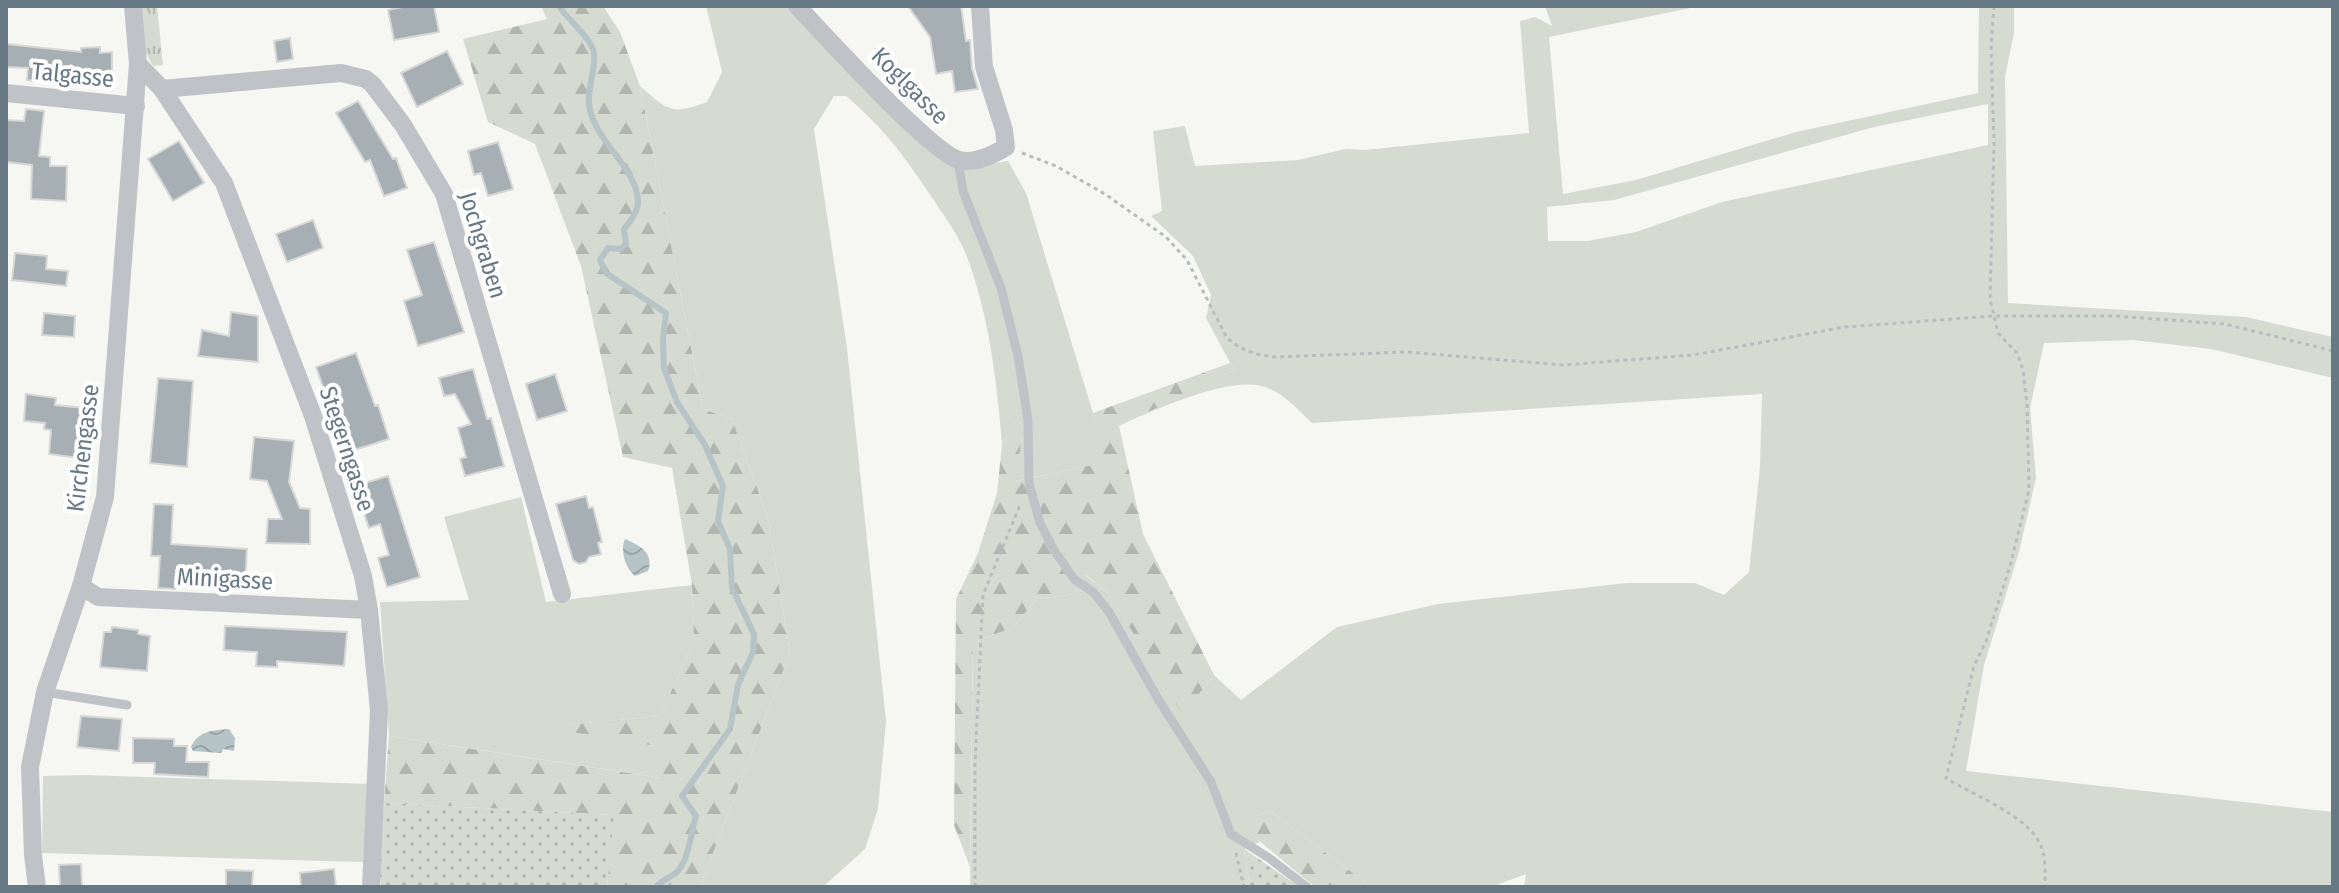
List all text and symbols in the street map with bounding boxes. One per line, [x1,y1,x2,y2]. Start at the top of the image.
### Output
street label: Koglgasse [866,42,954,130]
street label: Talgasse [31,57,115,93]
street label: Jochgraben [454,188,512,302]
street label: Kirchengasse [61,383,105,513]
street label: Stegerngasse [314,383,380,515]
street label: Minigasse [176,562,274,596]

